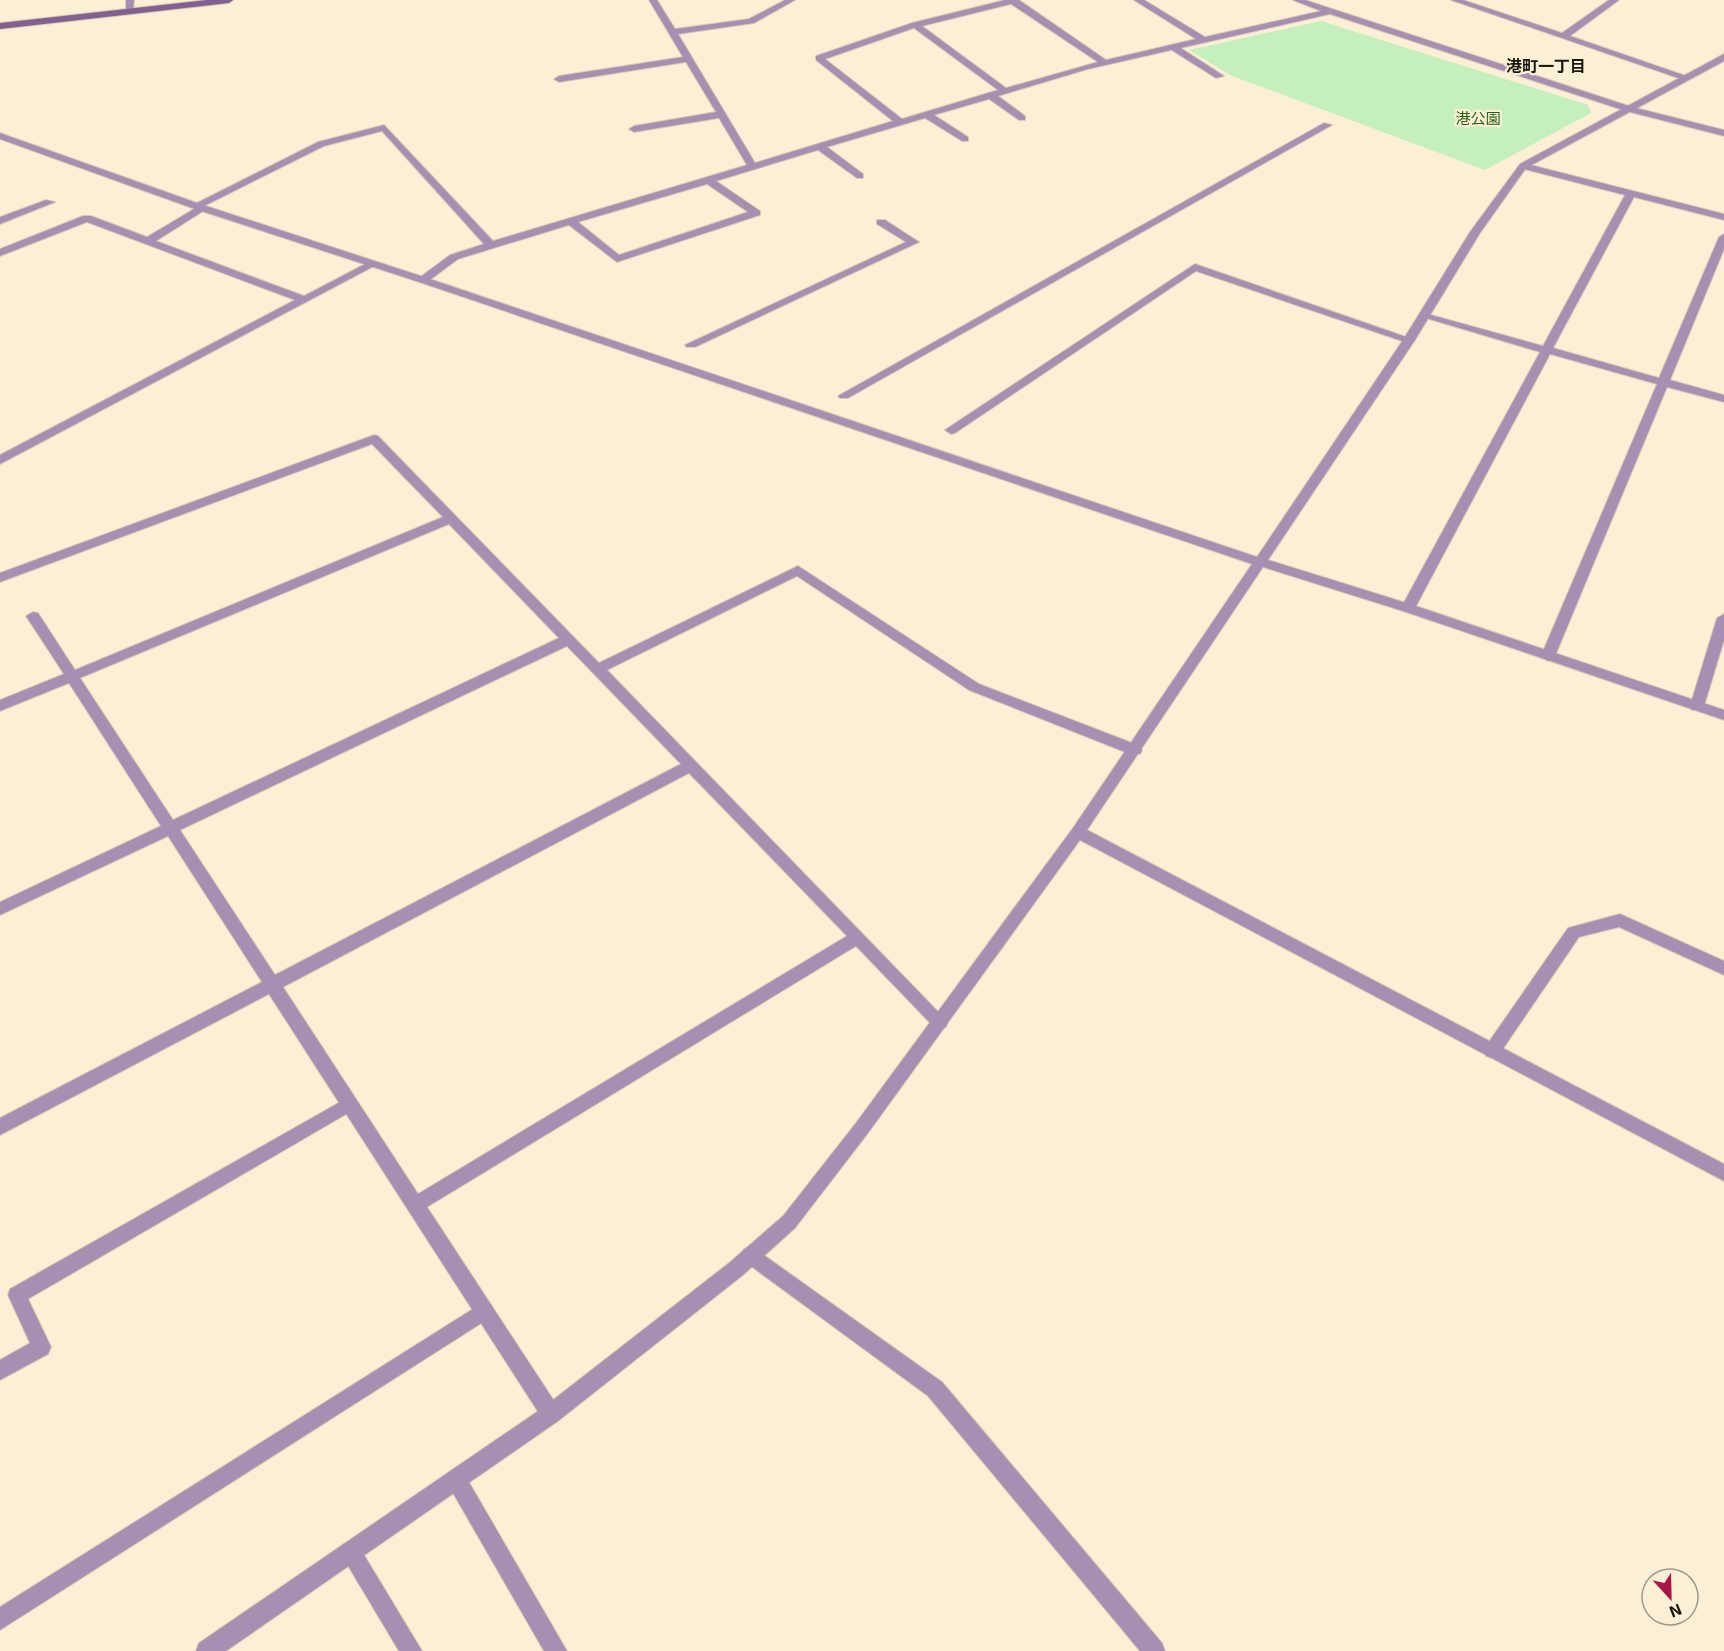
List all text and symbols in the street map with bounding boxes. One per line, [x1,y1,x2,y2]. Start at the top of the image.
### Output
district label: 港町一丁目 [1506,56,1586,75]
park label: 港公園 [1455,109,1501,127]
north arrow [1640,1567,1700,1627]
text: N [1667,1600,1685,1622]

